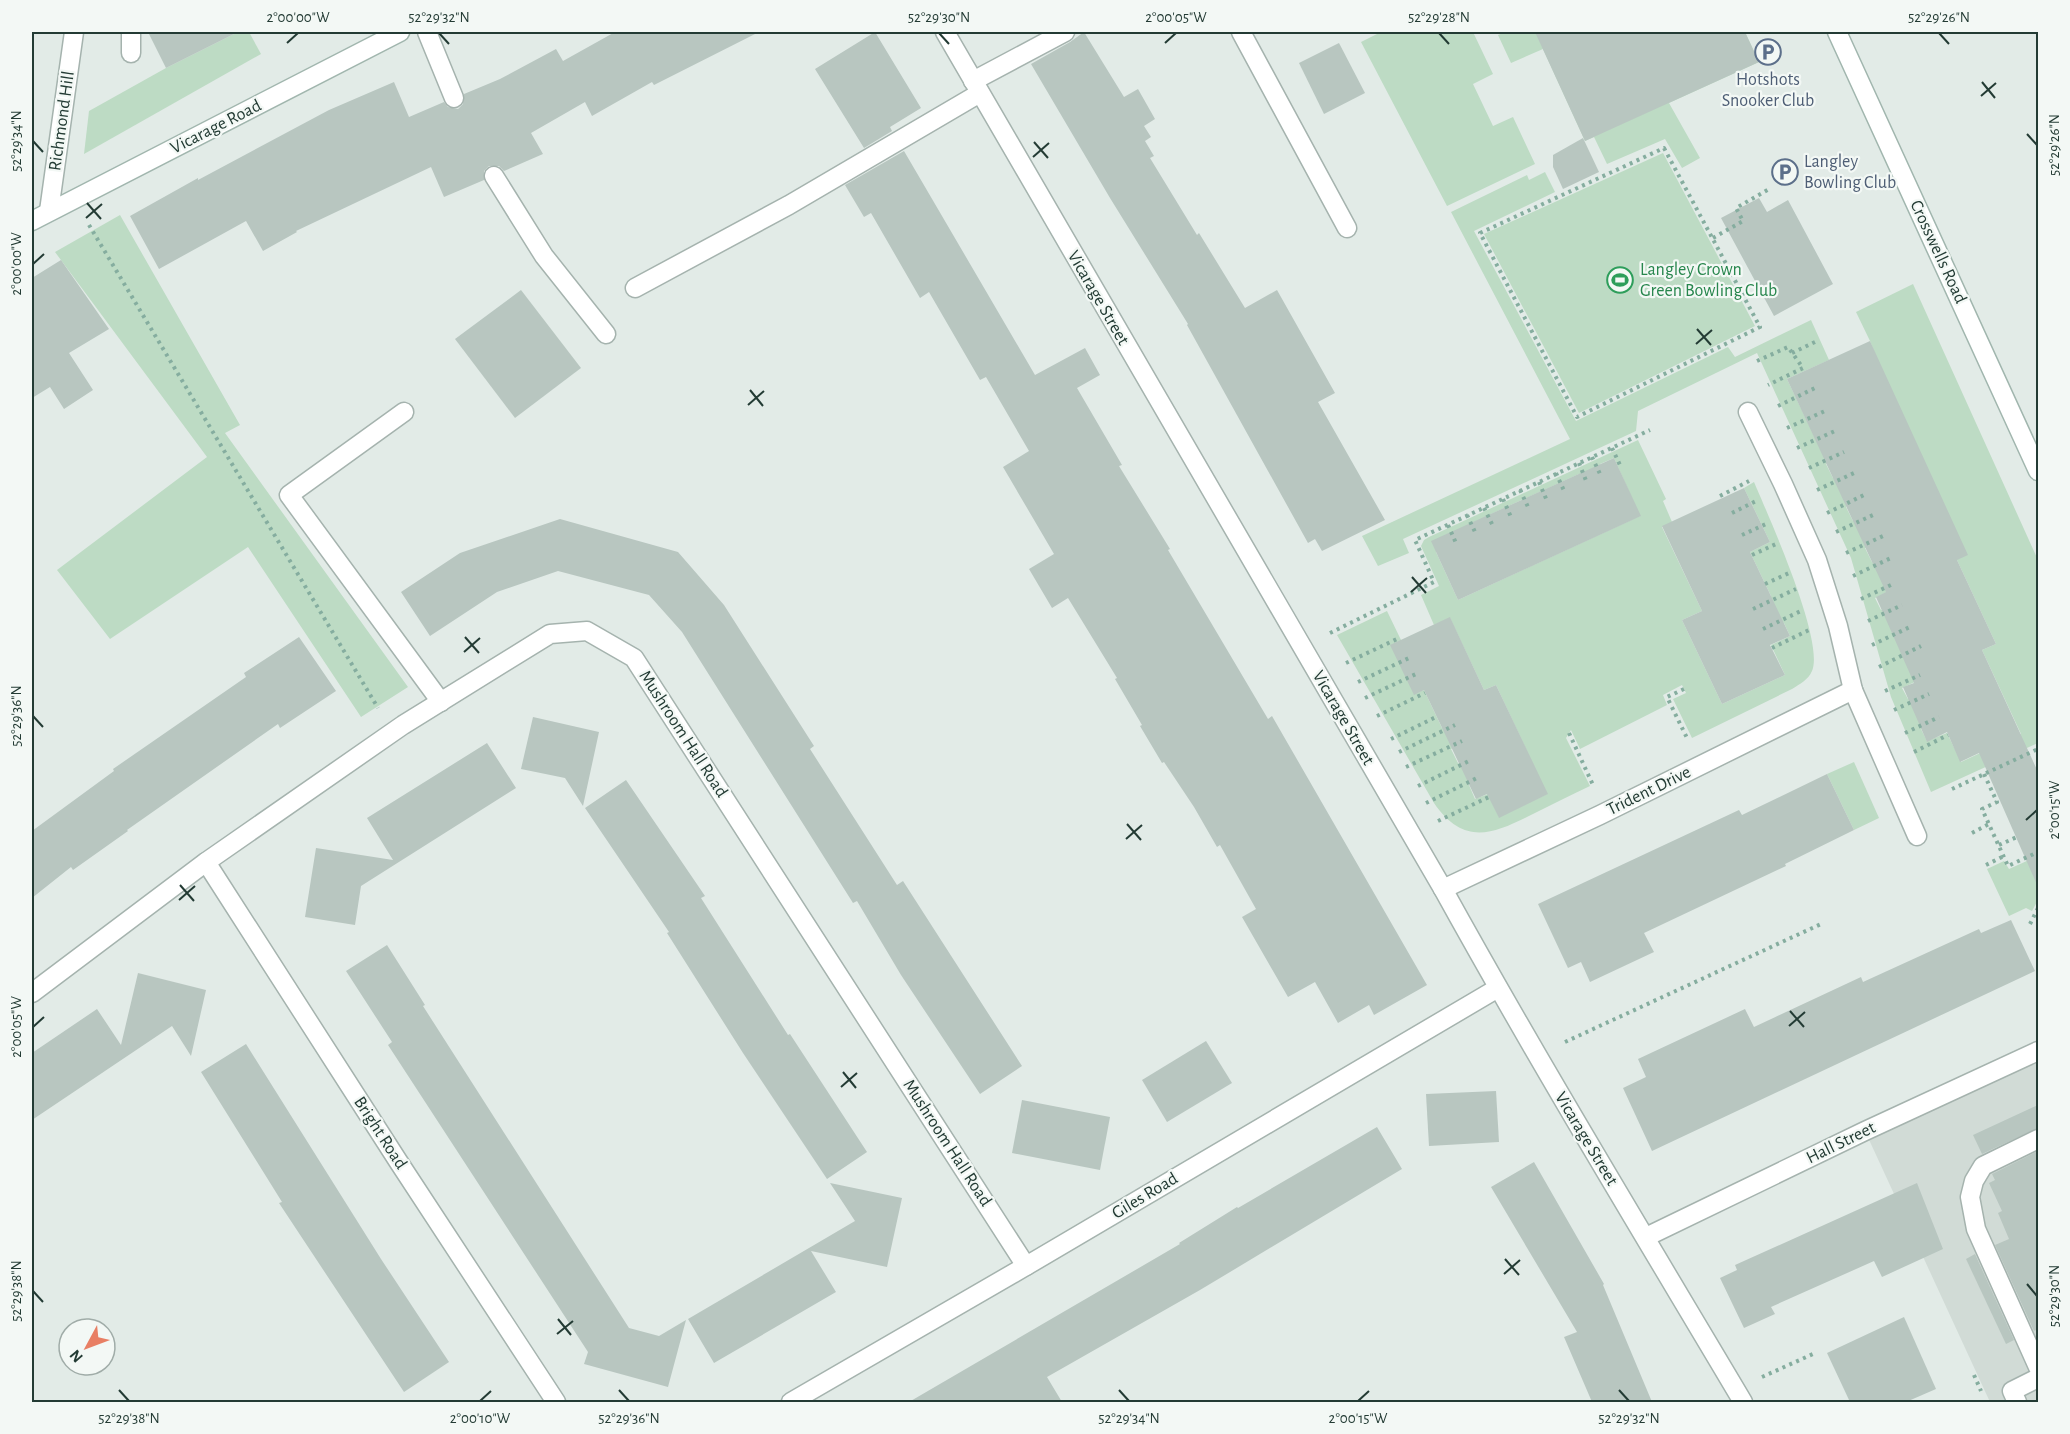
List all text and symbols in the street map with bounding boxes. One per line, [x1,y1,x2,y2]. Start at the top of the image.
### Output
text: 2°00'00"W [266,10,330,25]
text: 52°29'32"N [408,10,470,25]
text: 52°29'30"N [908,10,970,25]
text: 2°00'05"W [1145,10,1207,25]
text: 52°29'28"N [1408,10,1470,25]
text: 52°29'26"N [1908,10,1970,25]
parking icon: Hotshots Snooker Club [1753,37,1783,67]
street label: Richmond Hill [46,70,78,172]
place label: Hotshots Snooker Club [1722,71,1814,110]
street label: Vicarage Road [168,96,264,158]
text: 52°29'34"N [9,110,24,172]
text: 52°29'26"N [2047,114,2062,176]
place label: Langley Bowling Club [1804,153,1896,192]
parking icon: Langley Bowling Club [1770,157,1800,187]
street label: Crosswells Road [1906,198,1970,306]
text: 2°00'00"W [9,232,24,296]
street label: Vicarage Street [1064,248,1132,349]
place label: Langley Crown Green Bowling Club [1640,261,1777,300]
sports icon: Langley Crown Green Bowling Club [1605,265,1635,295]
street label: Mushroom Hall Road [635,667,731,801]
street label: Vicarage Street [1309,668,1377,769]
text: 52°29'36"N [9,685,24,747]
street label: Trident Drive [1604,763,1694,819]
text: 2°00'15"W [2047,780,2062,839]
text: 2°00'05"W [9,996,24,1058]
street label: Mushroom Hall Road [899,1076,995,1210]
street label: Vicarage Street [1551,1089,1621,1189]
street label: Bright Road [350,1094,410,1172]
street label: Hall Street [1804,1118,1879,1167]
street label: Giles Road [1109,1169,1181,1223]
text: 52°29'38"N [9,1260,24,1322]
text: 52°29'30"N [2047,1265,2062,1327]
north arrow [57,1317,117,1377]
text: N [67,1347,86,1366]
text: 52°29'38"N [98,1411,160,1426]
text: 2°00'10"W [450,1411,511,1426]
text: 52°29'36"N [598,1411,660,1426]
text: 52°29'34"N [1098,1411,1160,1426]
text: 2°00'15"W [1329,1411,1388,1426]
text: 52°29'32"N [1598,1411,1660,1426]

